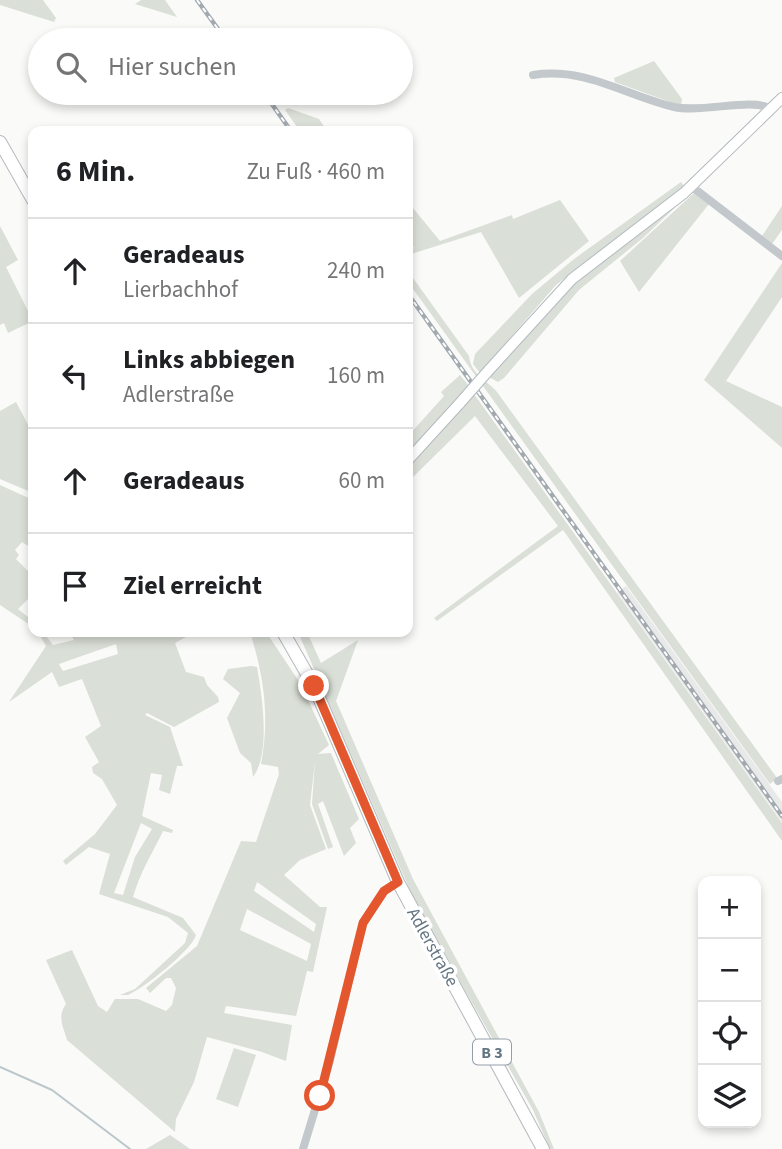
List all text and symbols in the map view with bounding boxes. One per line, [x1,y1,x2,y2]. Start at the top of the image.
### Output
search box [28,28,413,105]
icon: search [52,48,90,86]
text: Hier suchen [108,48,237,85]
text: 6 Min. [56,150,135,193]
text: Zu Fuß · 460 m [246,155,385,188]
text: Geradeaus [123,236,244,273]
icon: ahead [56,252,94,290]
text: 240 m [327,254,385,287]
text: Lierbachhof [123,273,238,306]
text: Links abbiegen [123,341,295,378]
icon: left [56,357,94,395]
text: 160 m [327,359,385,392]
text: Adlerstraße [123,378,234,411]
icon: ahead [56,462,94,500]
text: Geradeaus [123,462,244,499]
text: 60 m [338,464,385,497]
icon: arrive [56,567,94,605]
text: Ziel erreicht [123,567,262,604]
route end [298,670,329,701]
map controls [698,876,761,1128]
button: + [698,876,761,939]
street label: Adlerstraße [401,903,465,991]
button: − [698,939,761,1002]
button: locate [698,1002,761,1065]
road number: B 3 [473,1040,511,1064]
button: layers [698,1065,761,1128]
route start [304,1080,335,1111]

